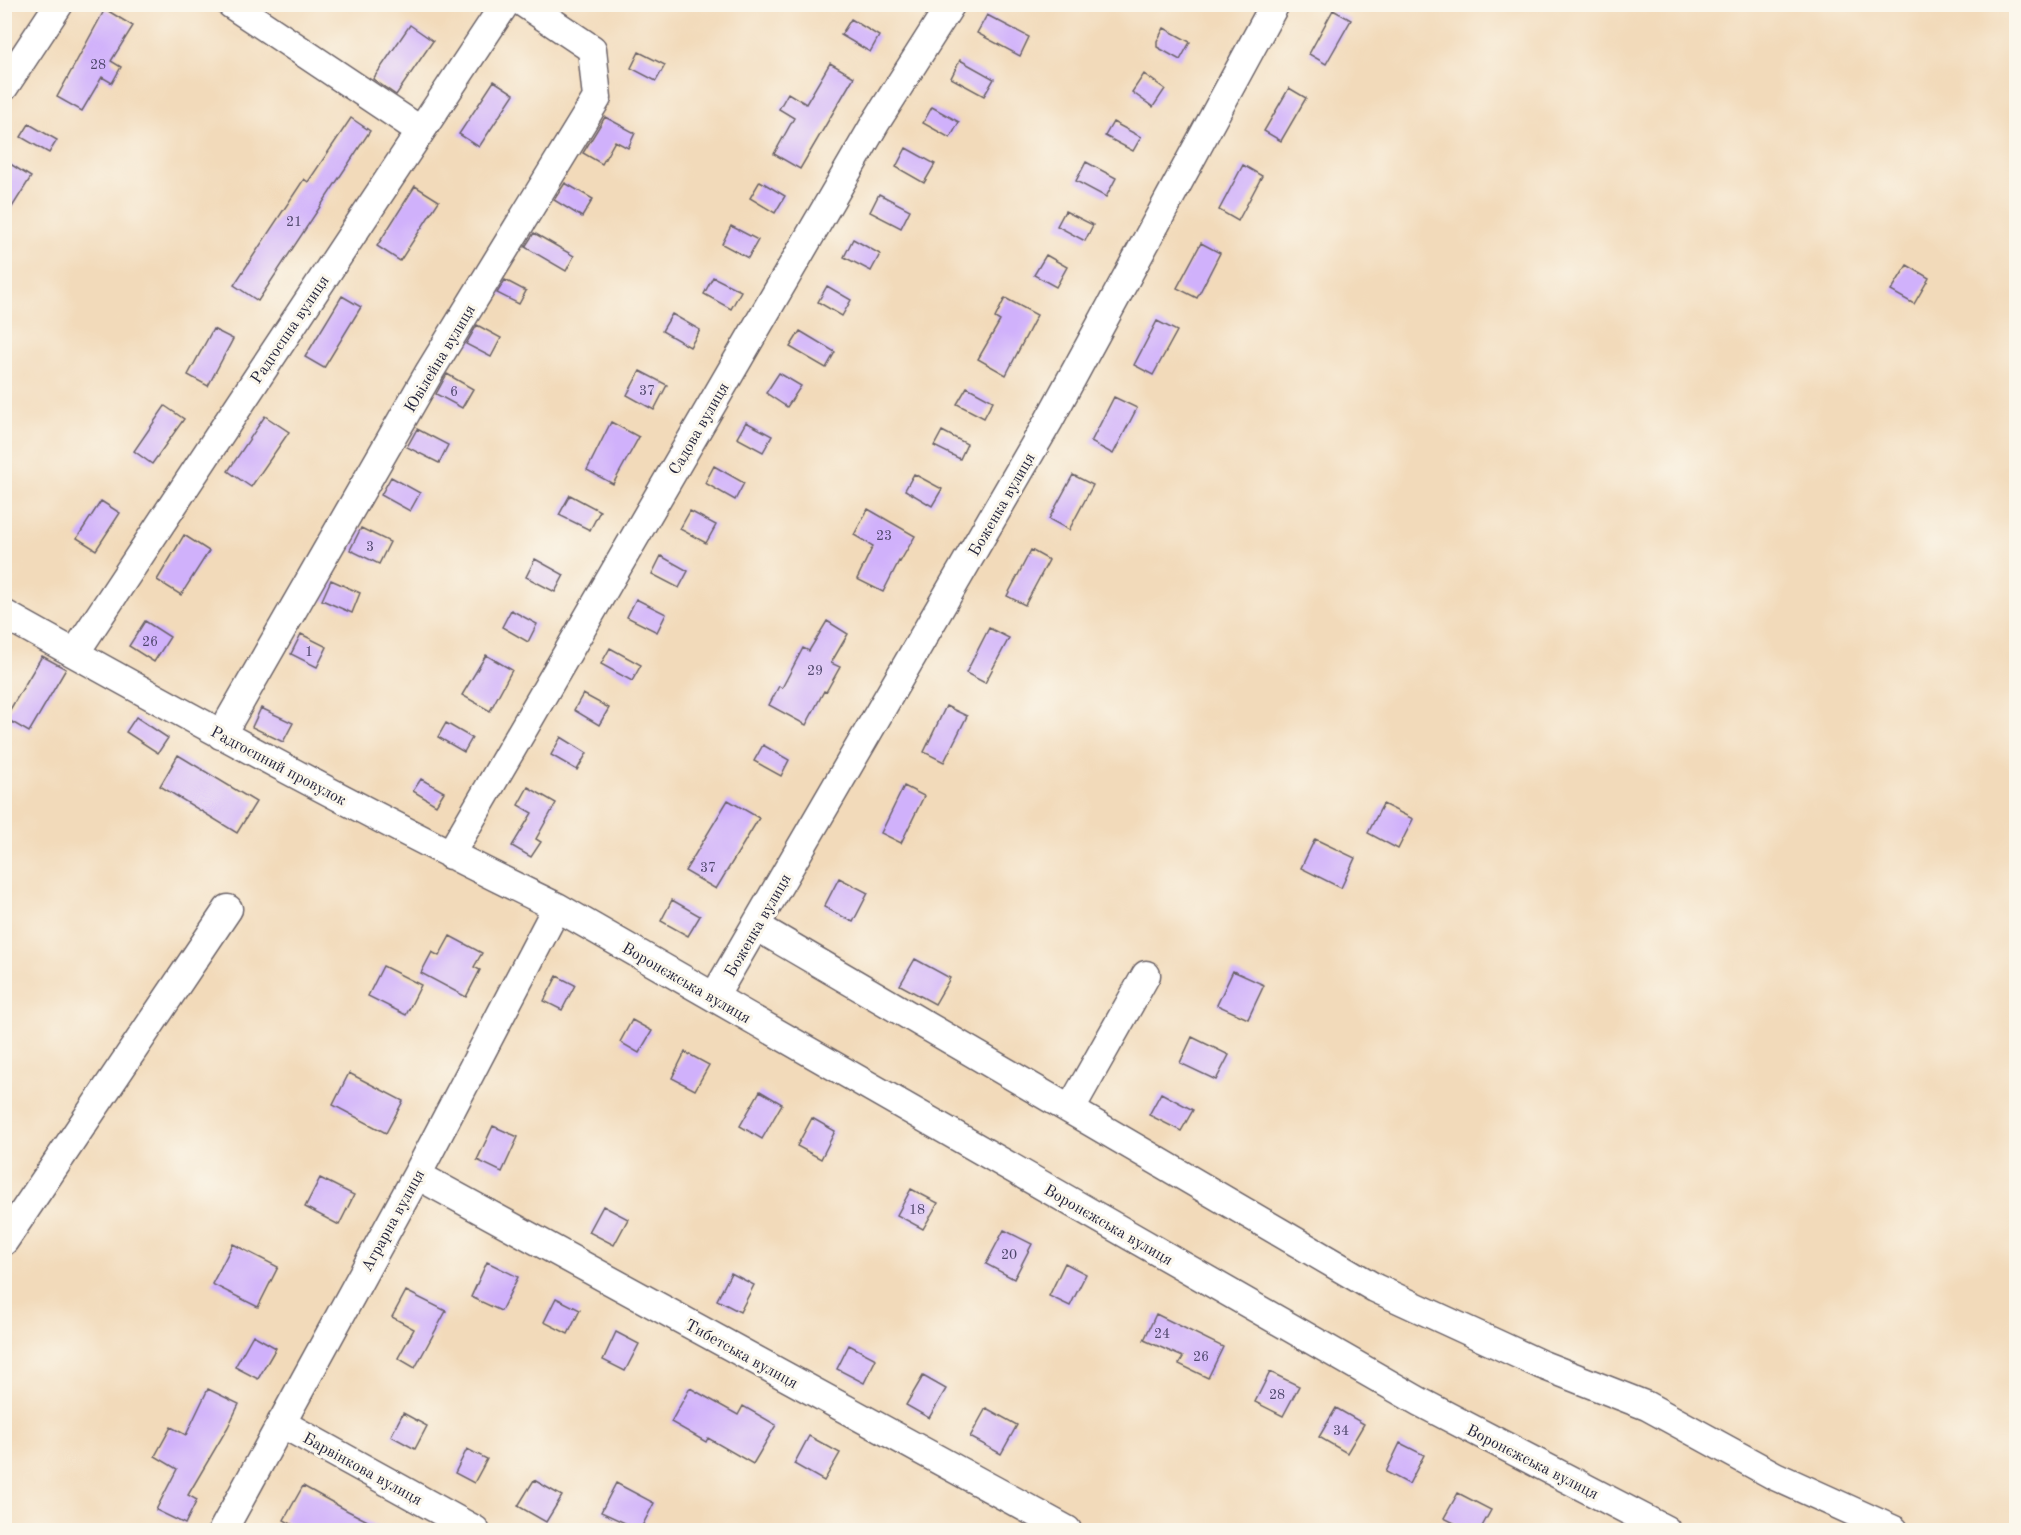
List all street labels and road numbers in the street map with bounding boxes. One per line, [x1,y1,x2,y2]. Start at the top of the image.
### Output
street label: Радгоспна вулиця [249,273,333,387]
street label: Ювілейна вулиця [402,303,479,416]
street label: Садова вулиця [667,380,733,478]
street label: Боженка вулиця [967,451,1039,559]
street label: Радгоспний провулок [208,724,349,809]
street label: Боженка вулиця [723,872,795,980]
street label: Воронєжська вулиця [619,940,753,1027]
street label: Аграрна вулиця [359,1167,428,1275]
street label: Воронєжська вулиця [1041,1182,1175,1269]
street label: Тибетська вулиця [682,1317,800,1392]
street label: Воронєжська вулиця [1464,1423,1601,1503]
street label: Барвінкова вулиця [300,1430,424,1509]

